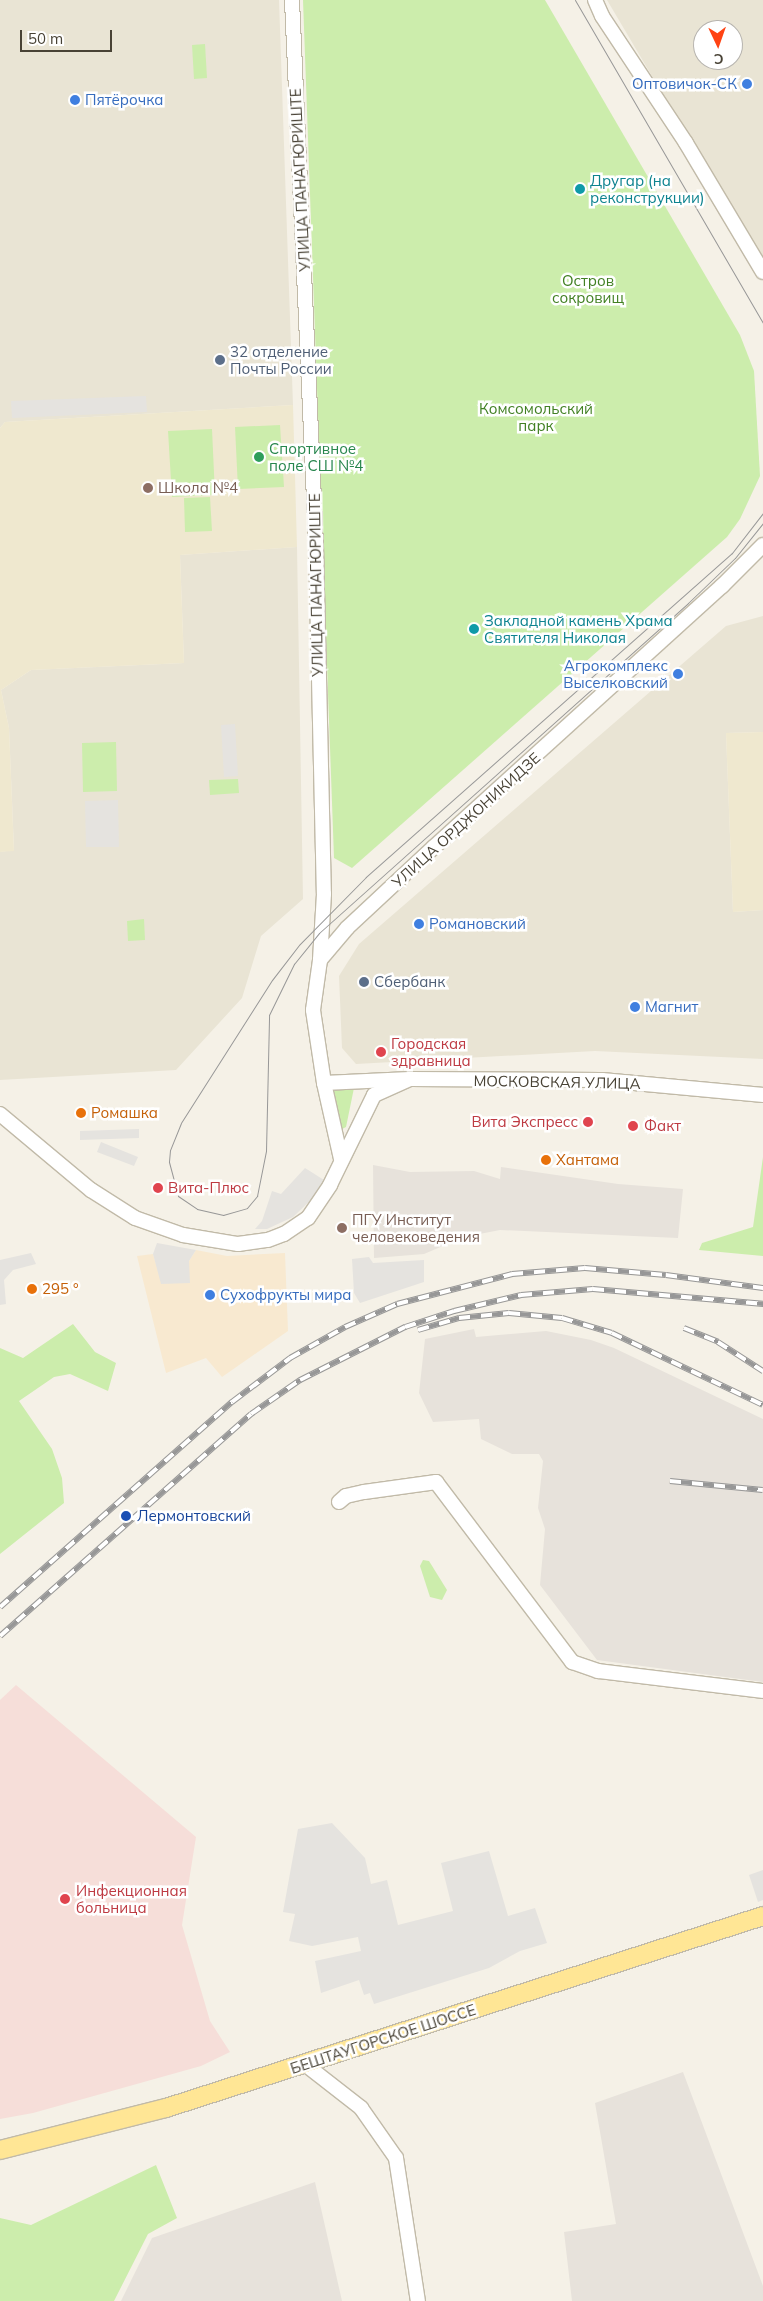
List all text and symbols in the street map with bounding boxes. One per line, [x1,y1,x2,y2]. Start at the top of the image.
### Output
scale bar [22,20,115,52]
north arrow [693,20,743,70]
text: 50 m [28,29,63,48]
text: С [713,50,724,68]
place label: Оптовичок-СК [632,75,737,93]
marker: Оптовичок-СК [741,78,753,90]
street label: УЛИЦА ПАНАГЮРИШТЕ [286,88,314,272]
place label: Пятёрочка [85,91,163,109]
marker: Пятёрочка [69,94,81,106]
place label: Другар (на реконструкции) [590,171,705,206]
marker: Другар (на реконструкции) [574,183,586,195]
park label: Остров сокровищ [552,271,624,306]
place label: 32 отделение Почты России [230,342,332,377]
marker: 32 отделение Почты России [214,354,226,366]
park label: Комсомольский парк [479,399,593,434]
place label: Спортивное поле СШ №4 [269,439,363,474]
marker: Спортивное поле СШ №4 [253,451,265,463]
place label: Школа №4 [158,479,238,497]
marker: Школа №4 [142,482,154,494]
street label: УЛИЦА ПАНАГЮРИШТЕ [305,493,327,677]
place label: Закладной камень Храма Святителя Николая [484,611,673,646]
marker: Закладной камень Храма Святителя Николая [468,623,480,635]
place label: Агрокомплекс Выселковский [563,656,668,691]
marker: Агрокомплекс Выселковский [672,668,684,680]
street label: УЛИЦА ОРДЖОНИКИДЗЕ [388,749,544,891]
place label: Романовский [429,915,526,933]
marker: Романовский [413,918,425,930]
place label: Сбербанк [374,973,445,991]
marker: Сбербанк [358,976,370,988]
place label: Магнит [645,998,698,1016]
marker: Магнит [629,1001,641,1013]
place label: Городская здравница [391,1034,471,1069]
marker: Городская здравница [375,1046,387,1058]
street label: МОСКОВСКАЯ УЛИЦА [473,1072,641,1092]
place label: Ромашка [91,1104,158,1122]
marker: Ромашка [75,1107,87,1119]
place label: Вита Экспресс [471,1113,578,1131]
marker: Вита Экспресс [582,1116,594,1128]
place label: Факт [644,1117,681,1135]
marker: Факт [626,1119,640,1133]
place label: Хантама [556,1151,619,1169]
marker: Хантама [540,1154,552,1166]
place label: Вита-Плюс [168,1179,249,1197]
marker: Вита-Плюс [152,1182,164,1194]
place label: ПГУ Институт человековедения [352,1210,480,1245]
marker: ПГУ Институт человековедения [336,1222,348,1234]
place label: 295 ° [42,1280,78,1298]
marker: 295 ° [26,1283,38,1295]
place label: Сухофрукты мира [220,1286,351,1304]
marker: Сухофрукты мира [204,1289,216,1301]
place label: Лермонтовский [137,1507,251,1525]
marker: Лермонтовский [119,1509,133,1523]
place label: Инфекционная больница [76,1881,187,1916]
marker: Инфекционная больница [58,1892,72,1906]
street label: БЕШТАУГОРСКОЕ ШОССЕ [288,2000,478,2078]

